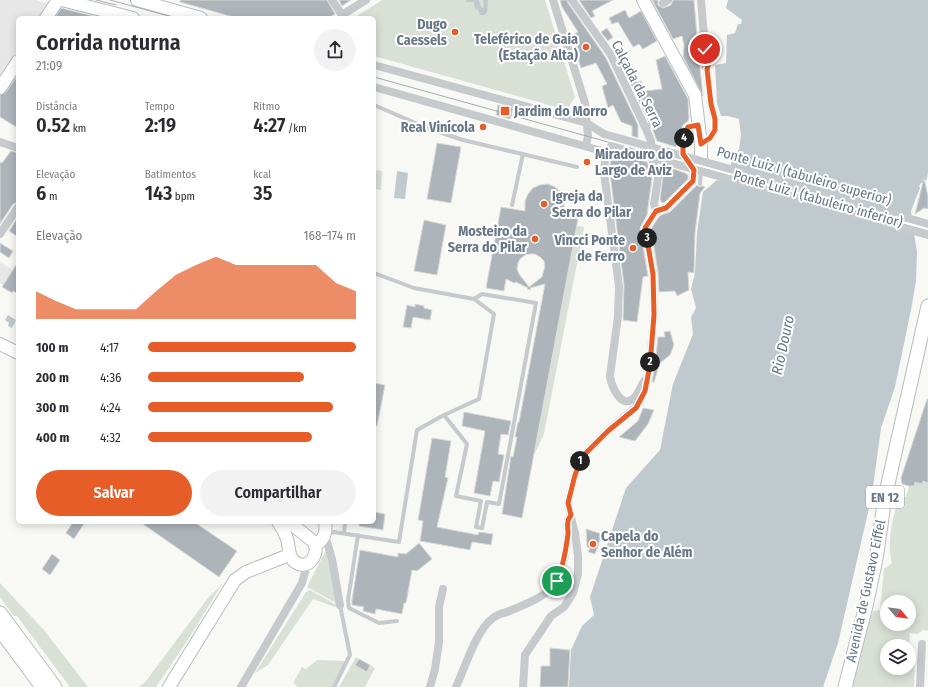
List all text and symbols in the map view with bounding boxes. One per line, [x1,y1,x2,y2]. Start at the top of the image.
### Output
place label: Dugo Caessels [397,16,448,49]
marker: Dugo Caessels [450,27,460,37]
text: Corrida noturna [36,29,181,56]
button: share [314,29,356,71]
place label: Teleférico de Gaia (Estação Alta) [474,31,578,65]
pin [688,32,722,66]
street label: Calçada da Serra [608,38,666,130]
icon: check [694,38,716,60]
marker: Teleférico de Gaia (Estação Alta) [581,42,591,52]
text: 21:09 [36,58,62,73]
text: Distância [36,100,77,113]
text: Tempo [145,100,175,113]
text: Ritmo [253,100,280,113]
place label: Jardim do Morro [513,103,608,120]
marker: Jardim do Morro [499,105,511,117]
text: 0.52 [36,113,70,137]
text: 2:19 [145,113,176,137]
text: 4:27 [253,113,285,137]
place label: Real Vinícola [401,119,475,136]
text: km [70,122,86,135]
text: /km [285,122,307,135]
marker: Real Vinícola [478,122,488,132]
pin: 4 [674,128,694,148]
text: 4 [681,131,687,144]
street label: Ponte Luiz I (tabuleiro superior) [715,143,893,209]
place label: Miradouro do Largo de Aviz [595,146,674,179]
marker: Miradouro do Largo de Aviz [582,157,592,167]
street label: Ponte Luiz I (tabuleiro inferior) [732,167,904,231]
text: Elevação [36,168,75,181]
text: Batimentos [145,168,196,181]
text: kcal [253,168,271,181]
text: 6 [36,181,46,205]
text: 143 [145,181,172,205]
text: 35 [253,181,272,205]
place label: Igreja da Serra do Pilar [552,188,632,221]
text: m [46,190,57,203]
text: bpm [172,190,195,203]
marker: Igreja da Serra do Pilar [539,199,549,209]
place label: Mosteiro da Serra do Pilar [448,223,528,256]
text: Elevação [36,228,82,243]
text: 168–174 m [303,228,356,243]
pin: 3 [637,228,657,248]
text: 3 [644,231,650,244]
place label: Vincci Ponte de Ferro [553,232,626,265]
marker: Mosteiro da Serra do Pilar [530,234,540,244]
marker: Vincci Ponte de Ferro [628,243,638,253]
water label: Rio Douro [768,314,798,376]
text: 100 m [36,340,68,355]
text: 4:17 [100,340,119,355]
pin: 2 [640,352,660,372]
text: 2 [647,355,653,368]
text: 200 m [36,370,69,385]
text: 4:36 [100,370,121,385]
text: 300 m [36,400,69,415]
text: 4:24 [100,400,121,415]
text: 400 m [36,430,70,445]
text: 4:32 [100,430,121,445]
pin: 1 [570,451,590,471]
text: 1 [578,454,582,467]
button: Salvar [36,470,192,516]
button: Compartilhar [200,470,356,516]
road number: EN 12 [866,486,904,508]
street label: Avenida de Gustavo Eiffel [843,518,889,664]
place label: Capela do Senhor de Além [601,528,693,561]
marker: Capela do Senhor de Além [588,539,598,549]
pin [540,564,574,598]
icon: arrive [546,570,568,592]
north arrow [880,595,916,631]
map controls [880,595,916,675]
button: layers [880,639,916,675]

